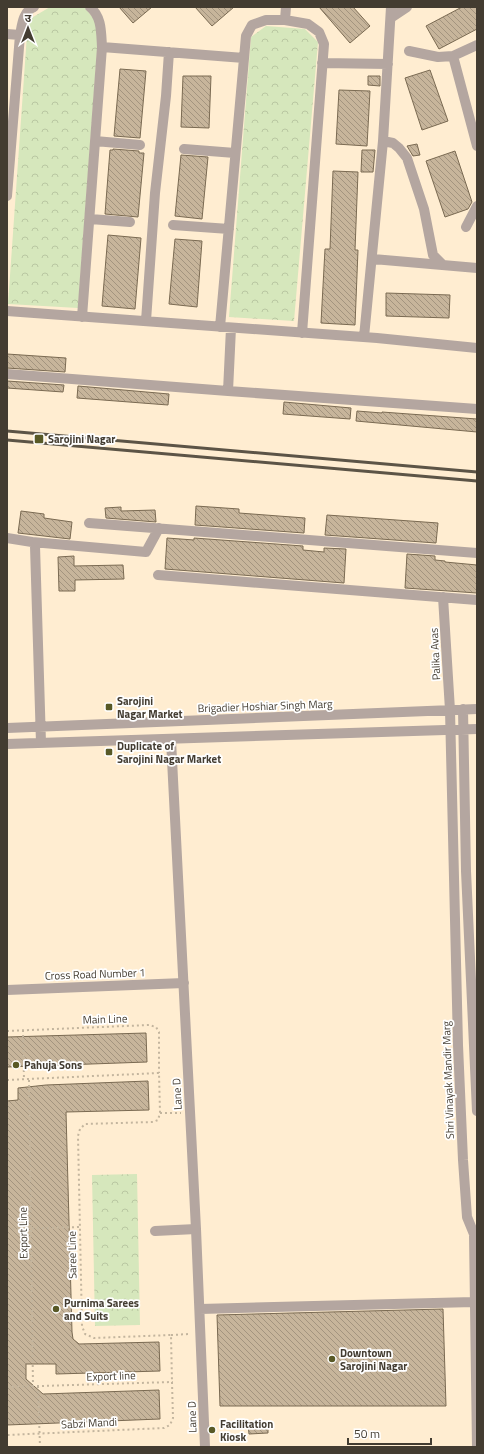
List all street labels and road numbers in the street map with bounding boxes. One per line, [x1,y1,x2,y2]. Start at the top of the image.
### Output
street label: Palika Avas [426,627,444,681]
street label: Brigadier Hoshiar Singh Marg [197,696,333,716]
street label: Cross Road Number 1 [44,964,146,984]
street label: Main Line [82,1010,128,1028]
street label: Shri Vinayak Mandir Marg [438,1020,458,1139]
street label: Lane D [168,1078,186,1110]
street label: Export Line [15,1206,31,1259]
street label: Saree Line [64,1231,80,1279]
street label: Export line [86,1367,136,1385]
street label: Lane D [183,1401,201,1433]
street label: Sabzi Mandi [61,1414,117,1432]

